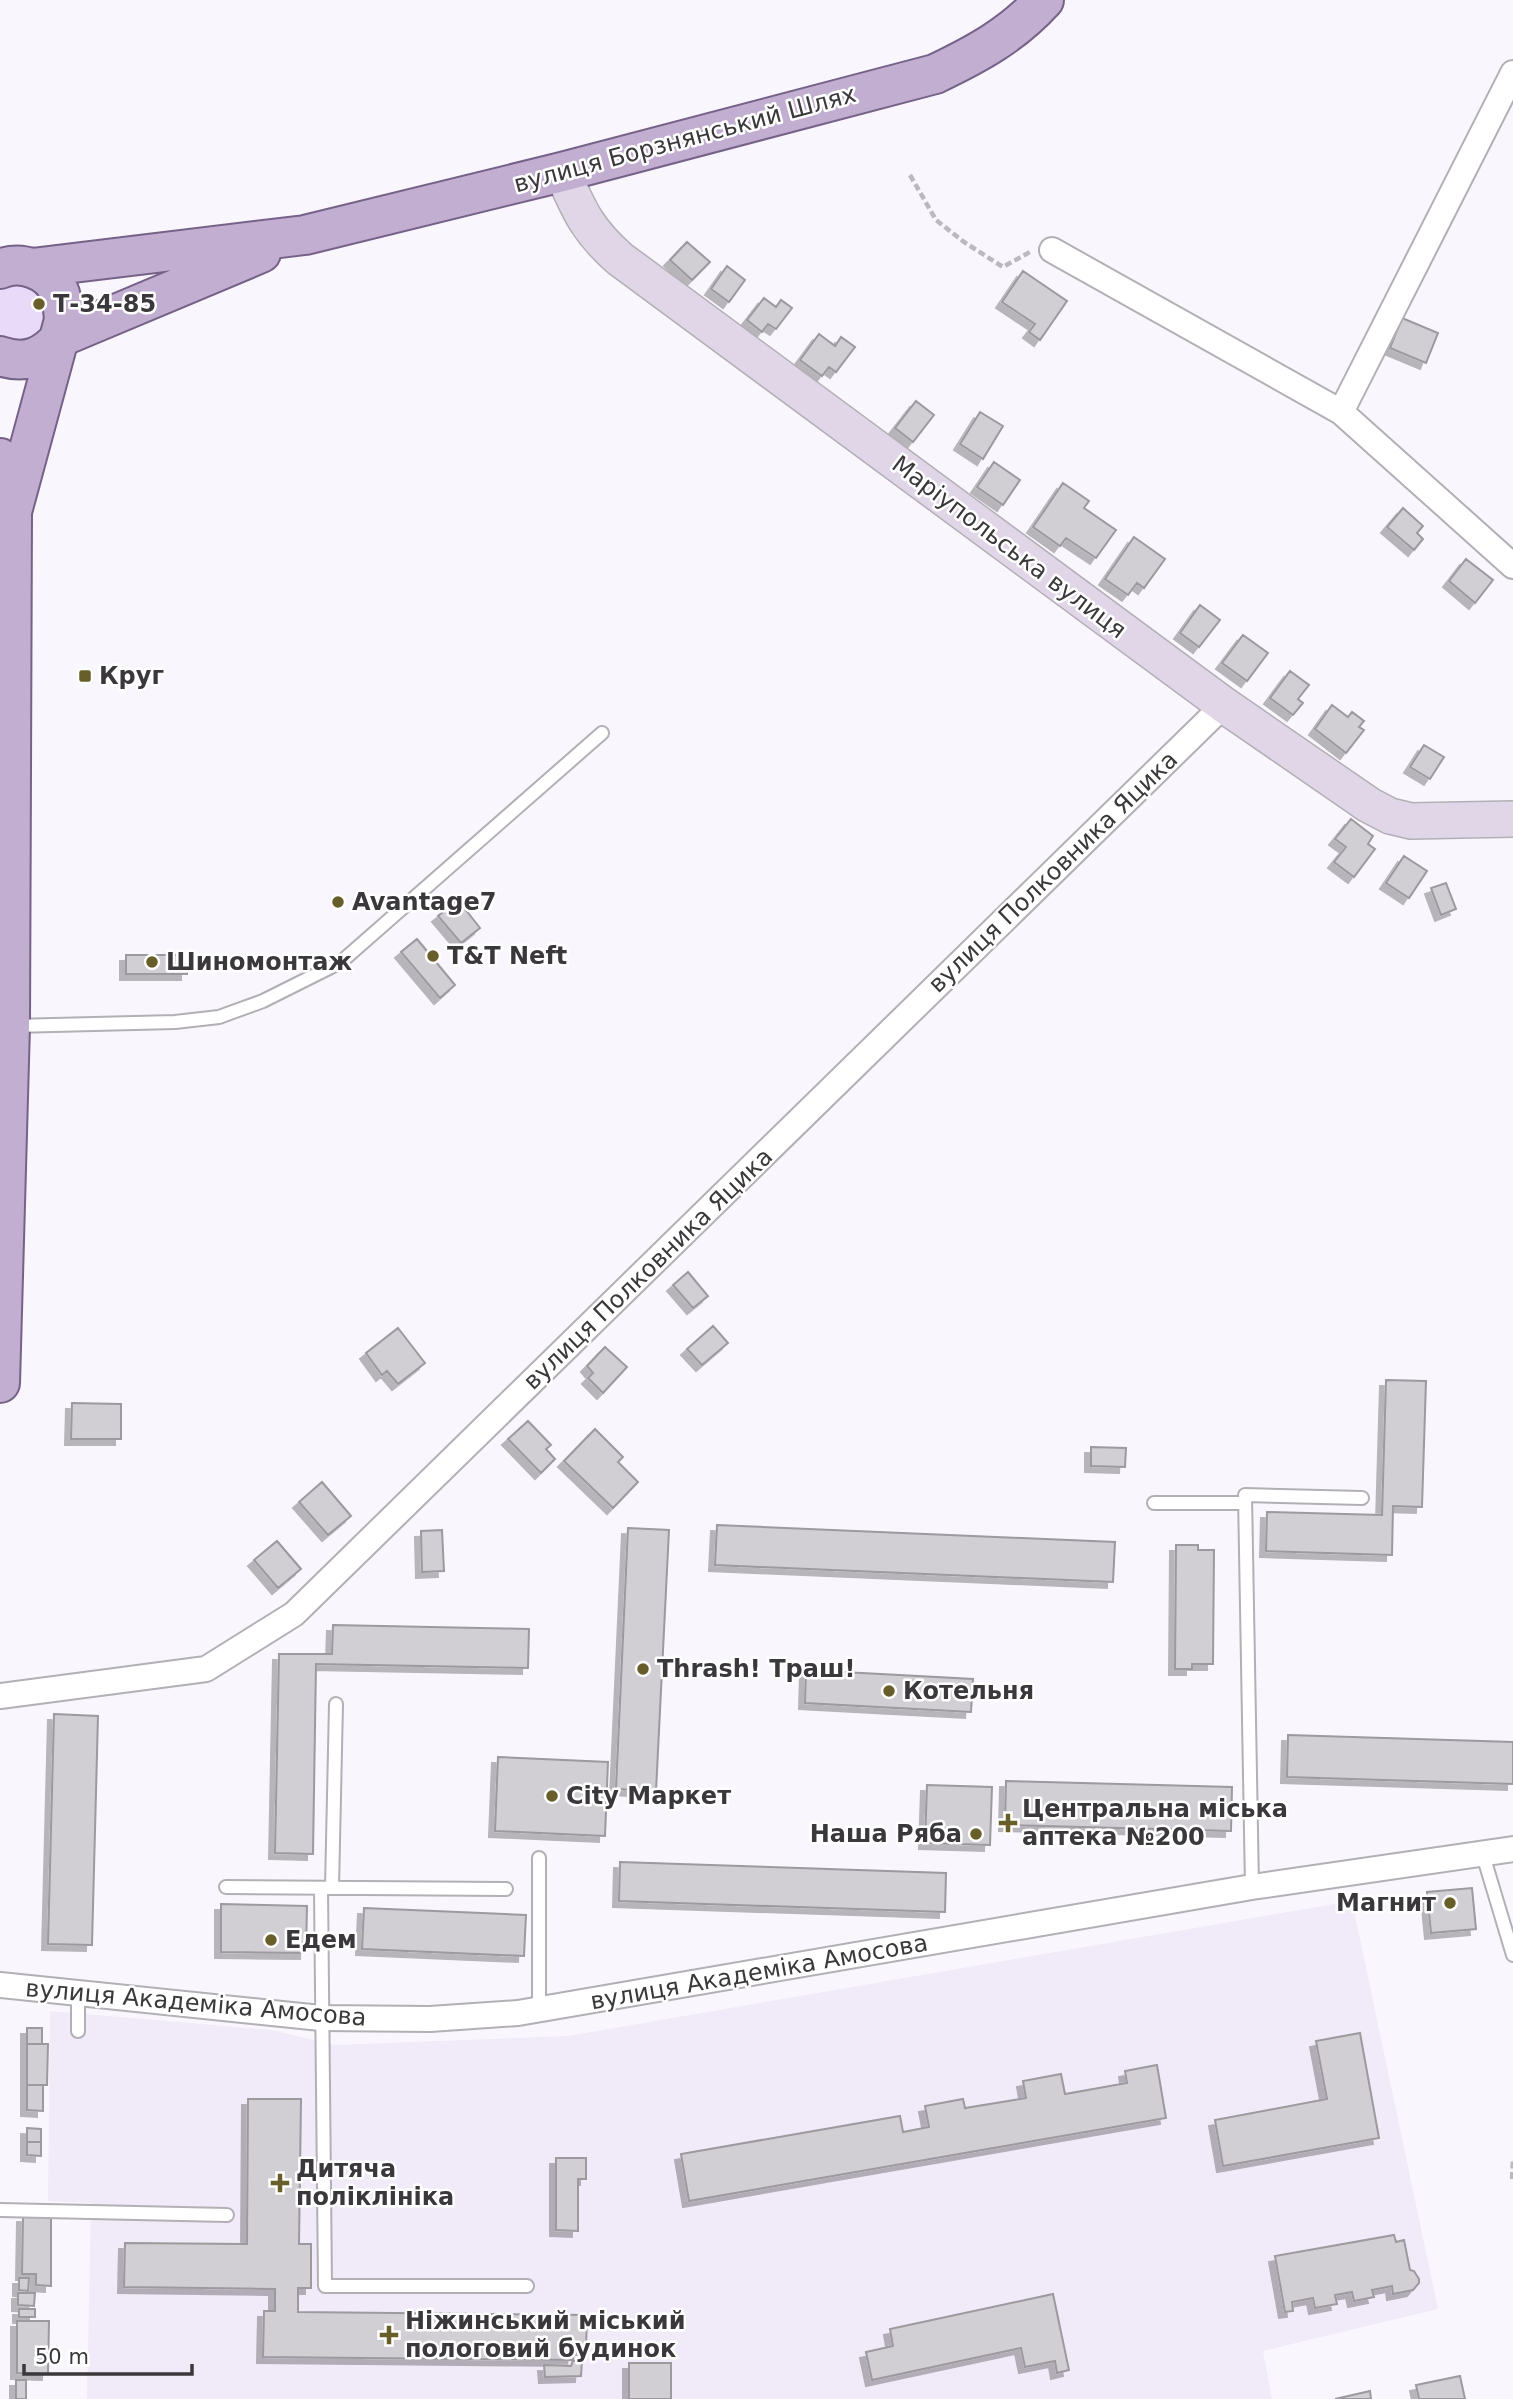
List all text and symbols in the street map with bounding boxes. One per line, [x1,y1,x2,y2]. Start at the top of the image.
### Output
street label: вулиця Борзнянський Шлях [511,80,859,198]
place label: Т-34-85 [53,290,156,318]
marker: Т-34-85 [31,296,47,312]
street label: Маріупольська вулиця [887,450,1131,644]
place label: Круг [99,662,164,690]
marker: Круг [77,668,93,684]
street label: вулиця Полковника Яцика [923,746,1183,998]
place label: Avantage7 [352,888,496,916]
marker: Avantage7 [330,894,346,910]
place label: T&T Neft [447,942,567,970]
place label: Шиномонтаж [166,948,352,976]
marker: T&T Neft [425,948,441,964]
marker: Шиномонтаж [144,954,160,970]
street label: вулиця Полковника Яцика [518,1143,778,1395]
place label: Thrash! Траш! [657,1655,855,1683]
marker: Thrash! Траш! [635,1661,651,1677]
place label: Котельня [903,1677,1034,1705]
marker: Котельня [881,1683,897,1699]
place label: City Маркет [566,1782,731,1810]
marker: City Маркет [544,1788,560,1804]
place label: Центральна міська аптека №200 [1022,1795,1288,1851]
marker: Центральна міська аптека №200 [1000,1815,1016,1831]
place label: Наша Ряба [810,1820,962,1848]
marker: Наша Ряба [968,1826,984,1842]
place label: Магнит [1336,1889,1436,1917]
marker: Магнит [1442,1895,1458,1911]
place label: Едем [285,1926,357,1954]
street label: вулиця Академіка Амосова [588,1928,930,2016]
marker: Едем [263,1932,279,1948]
street label: вулиця Академіка Амосова [24,1974,368,2032]
place label: Дитяча поліклініка [296,2155,454,2211]
marker: Дитяча поліклініка [270,2173,290,2193]
place label: Ніжинський міський пологовий будинок [405,2307,685,2363]
marker: Ніжинський міський пологовий будинок [379,2325,399,2345]
scale bar [24,2332,192,2376]
text: 50 m [35,2345,89,2369]

